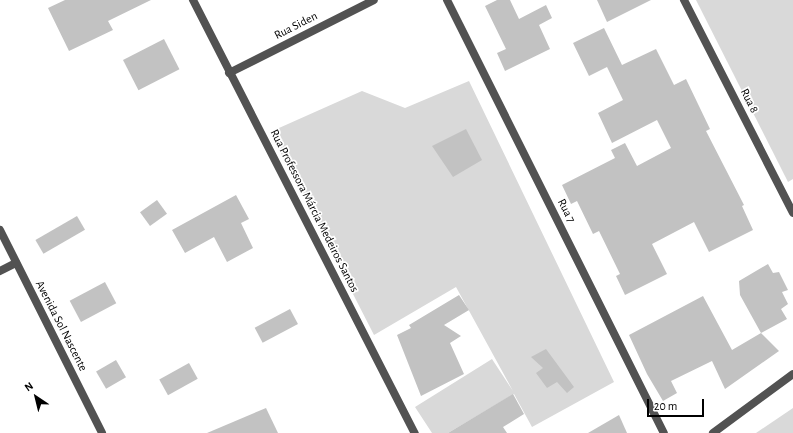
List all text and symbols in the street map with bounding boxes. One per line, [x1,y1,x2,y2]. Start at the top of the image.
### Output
street label: Rua Siden [272,9,320,43]
street label: Rua 8 [737,86,761,116]
street label: Rua Professora Márcia Medeiros Santos [267,127,361,295]
street label: Rua 7 [554,197,578,225]
street label: Avenida Sol Nascente [32,278,90,374]
north arrow [16,377,56,417]
text: N [23,380,35,393]
scale bar [649,391,706,417]
text: 20 m [654,400,677,412]

